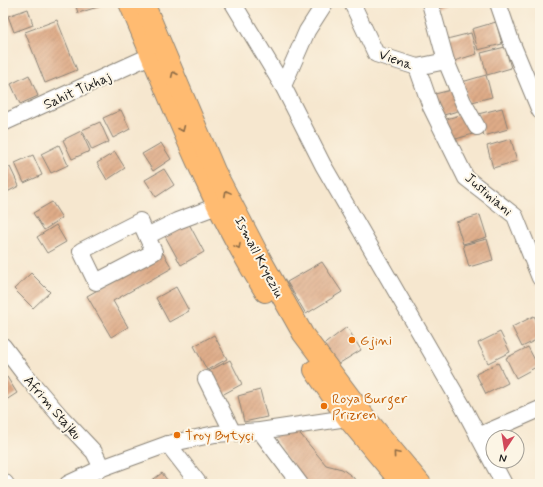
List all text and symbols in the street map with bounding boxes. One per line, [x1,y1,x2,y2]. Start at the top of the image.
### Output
street label: Viena [376,46,415,74]
street label: Sahit Tixhaj [41,68,114,114]
one-way arrow [171,71,179,78]
one-way arrow [177,125,185,133]
street label: Justiniani [461,169,516,220]
one-way arrow [224,190,231,197]
street label: Ismail Kryeziu [230,213,288,302]
one-way arrow [234,242,241,249]
place label: Gjini [360,332,392,350]
marker: Gjini [347,335,357,345]
street label: Afrim Stajku [20,372,85,443]
place label: Roya Burger Prizren [332,390,408,424]
marker: Roya Burger Prizren [319,401,329,411]
place label: Troy Bytyçi [185,427,254,445]
north arrow [485,429,525,469]
marker: Troy Bytyçi [172,430,182,440]
text: N [498,450,508,465]
one-way arrow [393,451,400,459]

